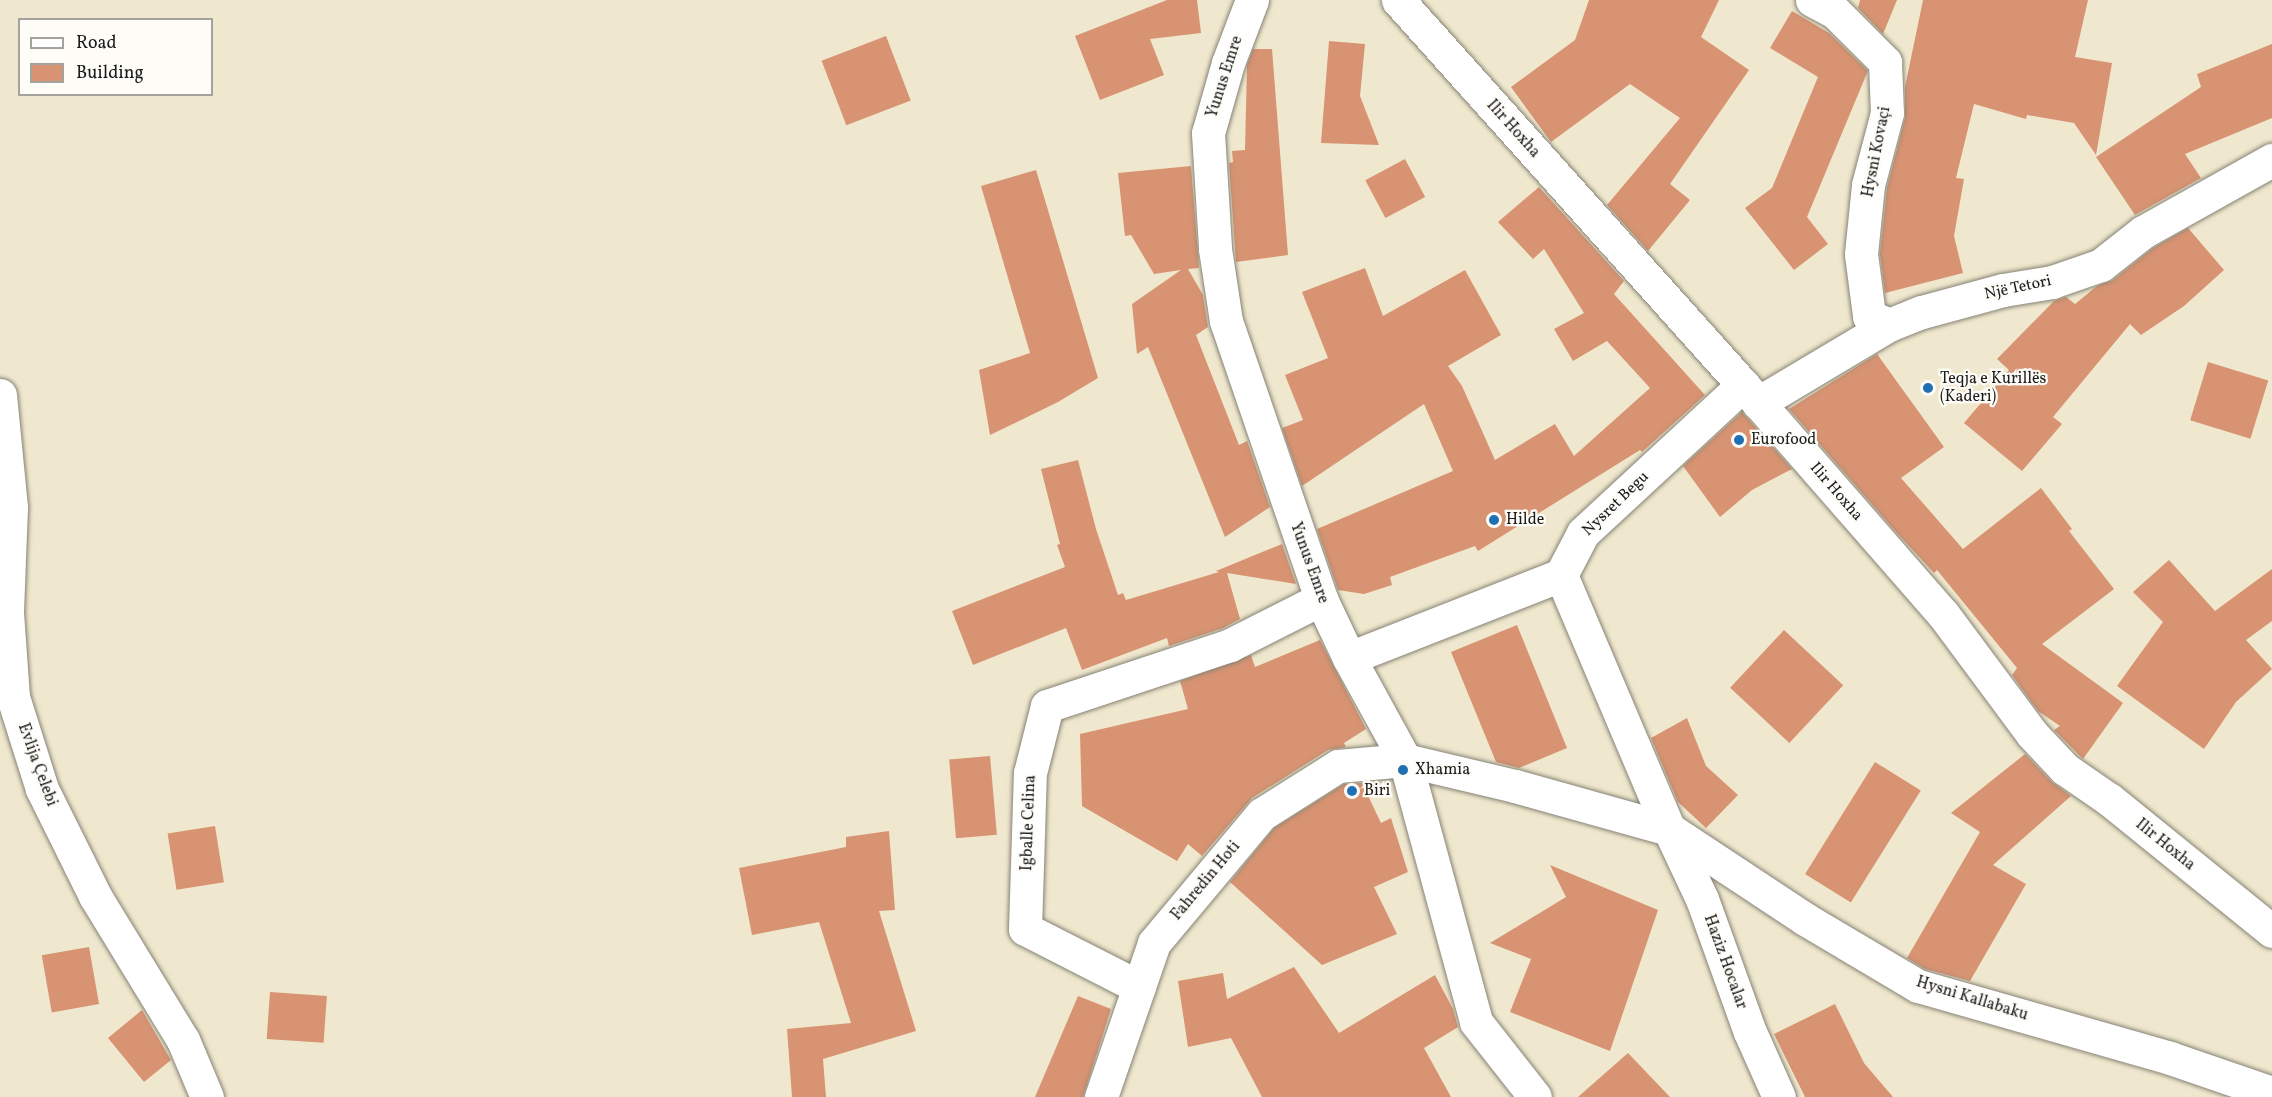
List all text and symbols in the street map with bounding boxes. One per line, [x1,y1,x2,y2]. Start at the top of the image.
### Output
legend [18,18,213,96]
text: Road [76,31,117,56]
street label: Yunus Emre [1203,34,1247,120]
text: Building [76,61,144,86]
street label: Ilir Hoxha [1482,96,1544,162]
street label: Hysni Kovaçi [1859,105,1895,199]
street label: Një Tetori [1983,271,2053,305]
place label: Teqja e Kurillës (Kaderi) [1940,369,2046,407]
marker: Teqja e Kurillës (Kaderi) [1921,381,1935,395]
place label: Eurofood [1751,430,1816,450]
marker: Eurofood [1732,433,1746,447]
street label: Ilir Hoxha [1805,459,1867,525]
street label: Nysret Begu [1579,467,1653,541]
place label: Hilde [1506,510,1544,530]
marker: Hilde [1487,513,1501,527]
street label: Yunus Emre [1285,520,1333,606]
street label: Evlija Çelebi [13,721,61,809]
place label: Xhamia [1415,760,1470,780]
marker: Xhamia [1396,763,1410,777]
street label: Igballe Celina [1018,775,1040,871]
place label: Biri [1364,781,1390,801]
marker: Biri [1345,784,1359,798]
street label: Ilir Hoxha [2131,815,2199,875]
street label: Fahredin Hoti [1167,837,1245,925]
street label: Haziz Hocalar [1699,912,1751,1012]
street label: Hysni Kallabaku [1914,973,2030,1025]

